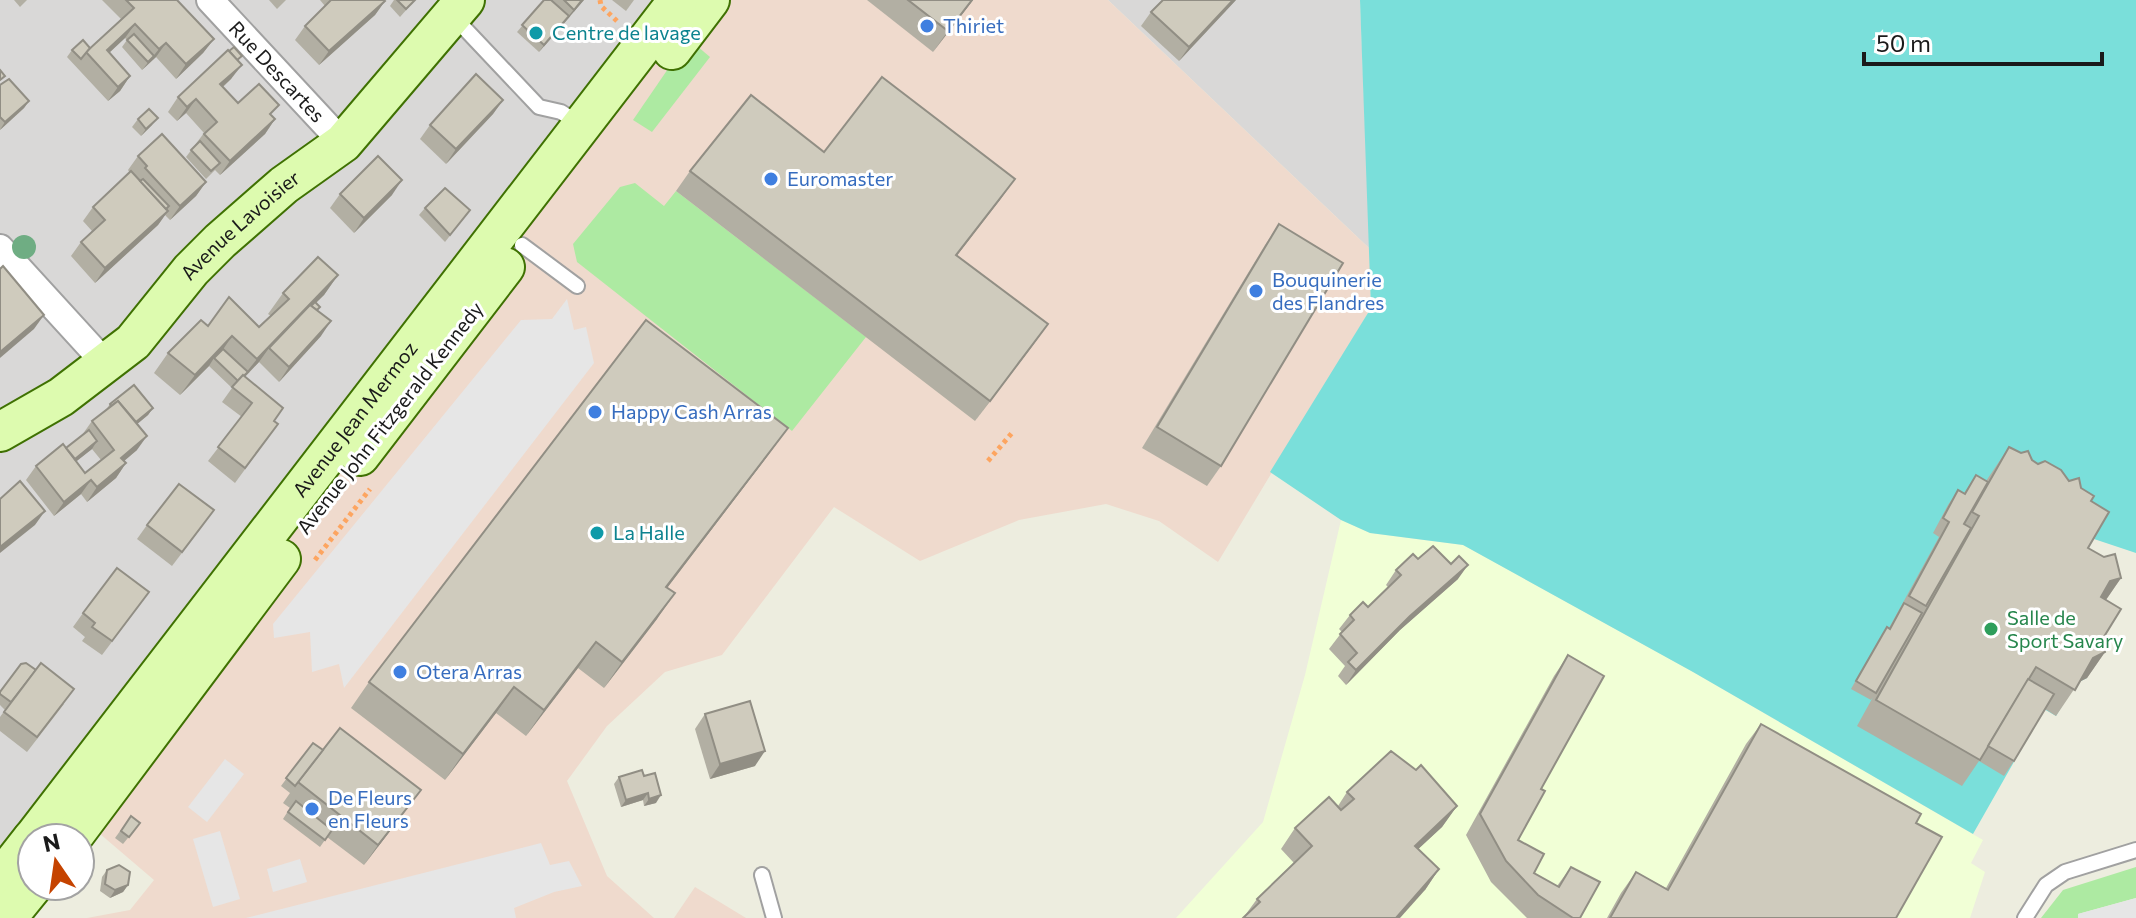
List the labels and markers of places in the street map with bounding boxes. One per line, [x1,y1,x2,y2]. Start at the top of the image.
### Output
place label: Thiriet [943,13,1004,37]
marker: Thiriet [918,17,936,35]
place label: Centre de lavage [552,20,701,44]
marker: Centre de lavage [527,24,545,42]
place label: Euromaster [787,166,893,190]
marker: Euromaster [762,170,780,188]
place label: Bouquinerie des Flandres [1272,267,1384,314]
marker: Bouquinerie des Flandres [1247,282,1265,300]
place label: Happy Cash Arras [611,399,772,423]
marker: Happy Cash Arras [586,403,604,421]
place label: La Halle [613,520,685,544]
marker: La Halle [588,524,606,542]
place label: Salle de Sport Savary [2007,605,2123,652]
marker: Salle de Sport Savary [1982,620,2000,638]
place label: Otera Arras [416,659,522,683]
marker: Otera Arras [391,663,409,681]
place label: De Fleurs en Fleurs [328,785,412,832]
marker: De Fleurs en Fleurs [303,800,321,818]

